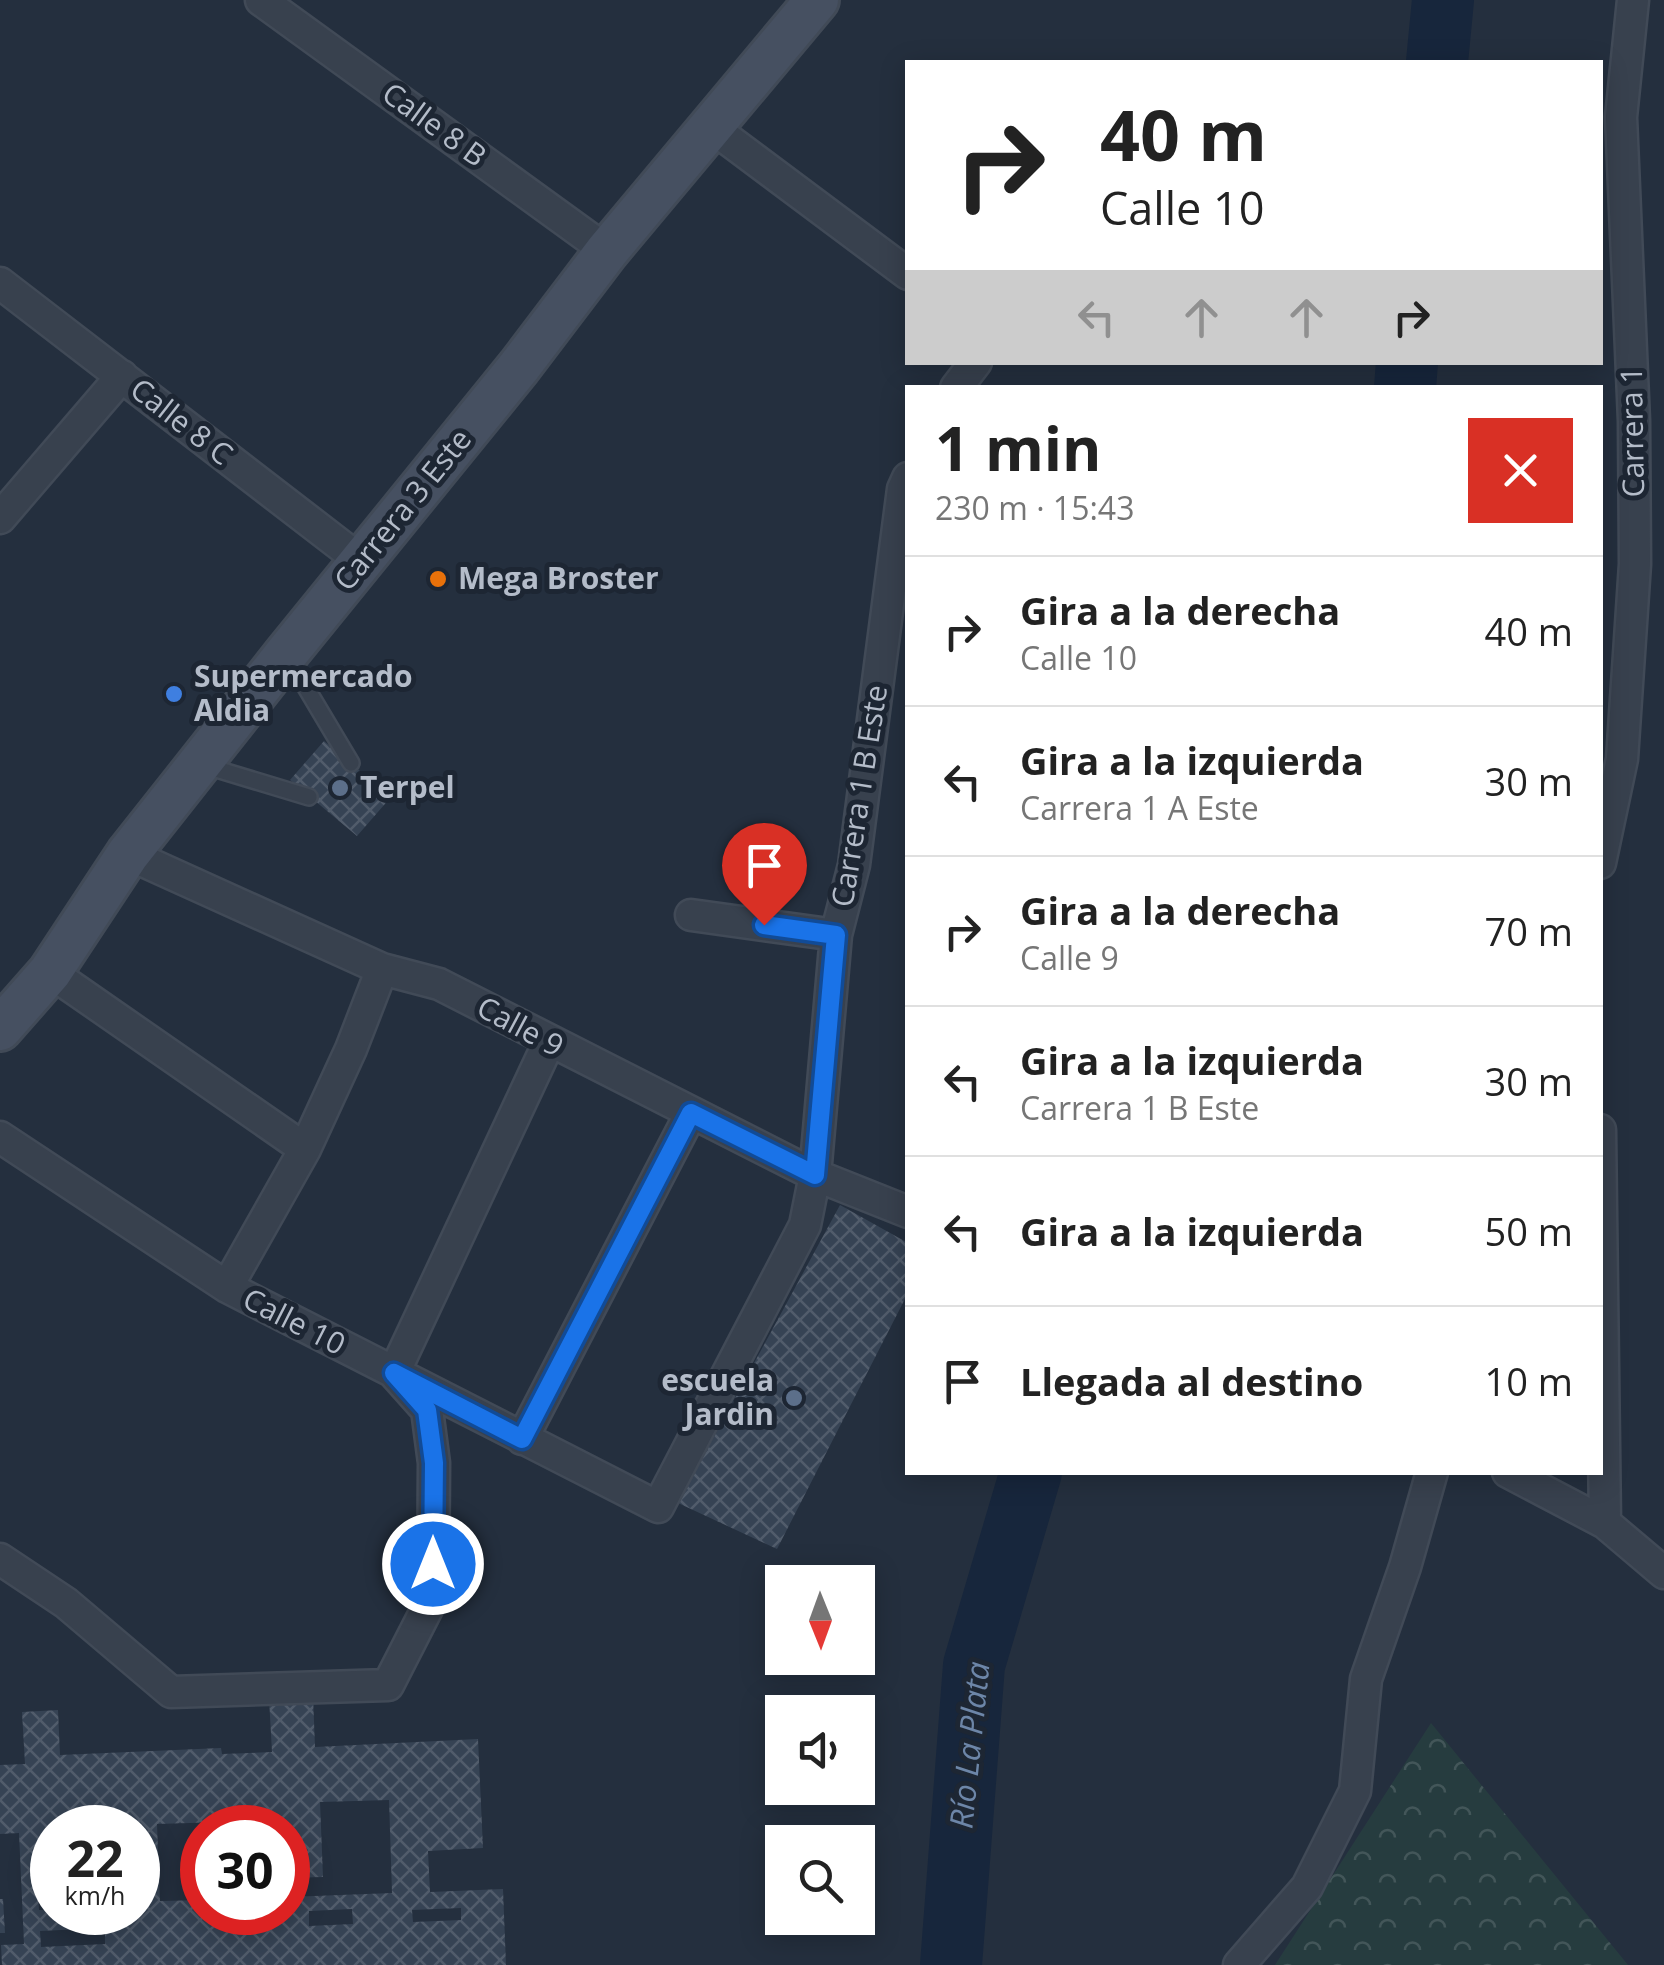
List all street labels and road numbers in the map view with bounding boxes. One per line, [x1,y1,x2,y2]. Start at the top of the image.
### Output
street label: Calle 8 B [374,72,495,176]
street label: Carrera 1 [1610,366,1653,498]
street label: Calle 8 C [122,368,242,474]
street label: Carrera 3 Este [324,420,480,599]
street label: Carrera 1 B Este [821,682,896,910]
street label: Calle 9 [470,986,571,1065]
street label: Calle 10 [237,1278,353,1364]

